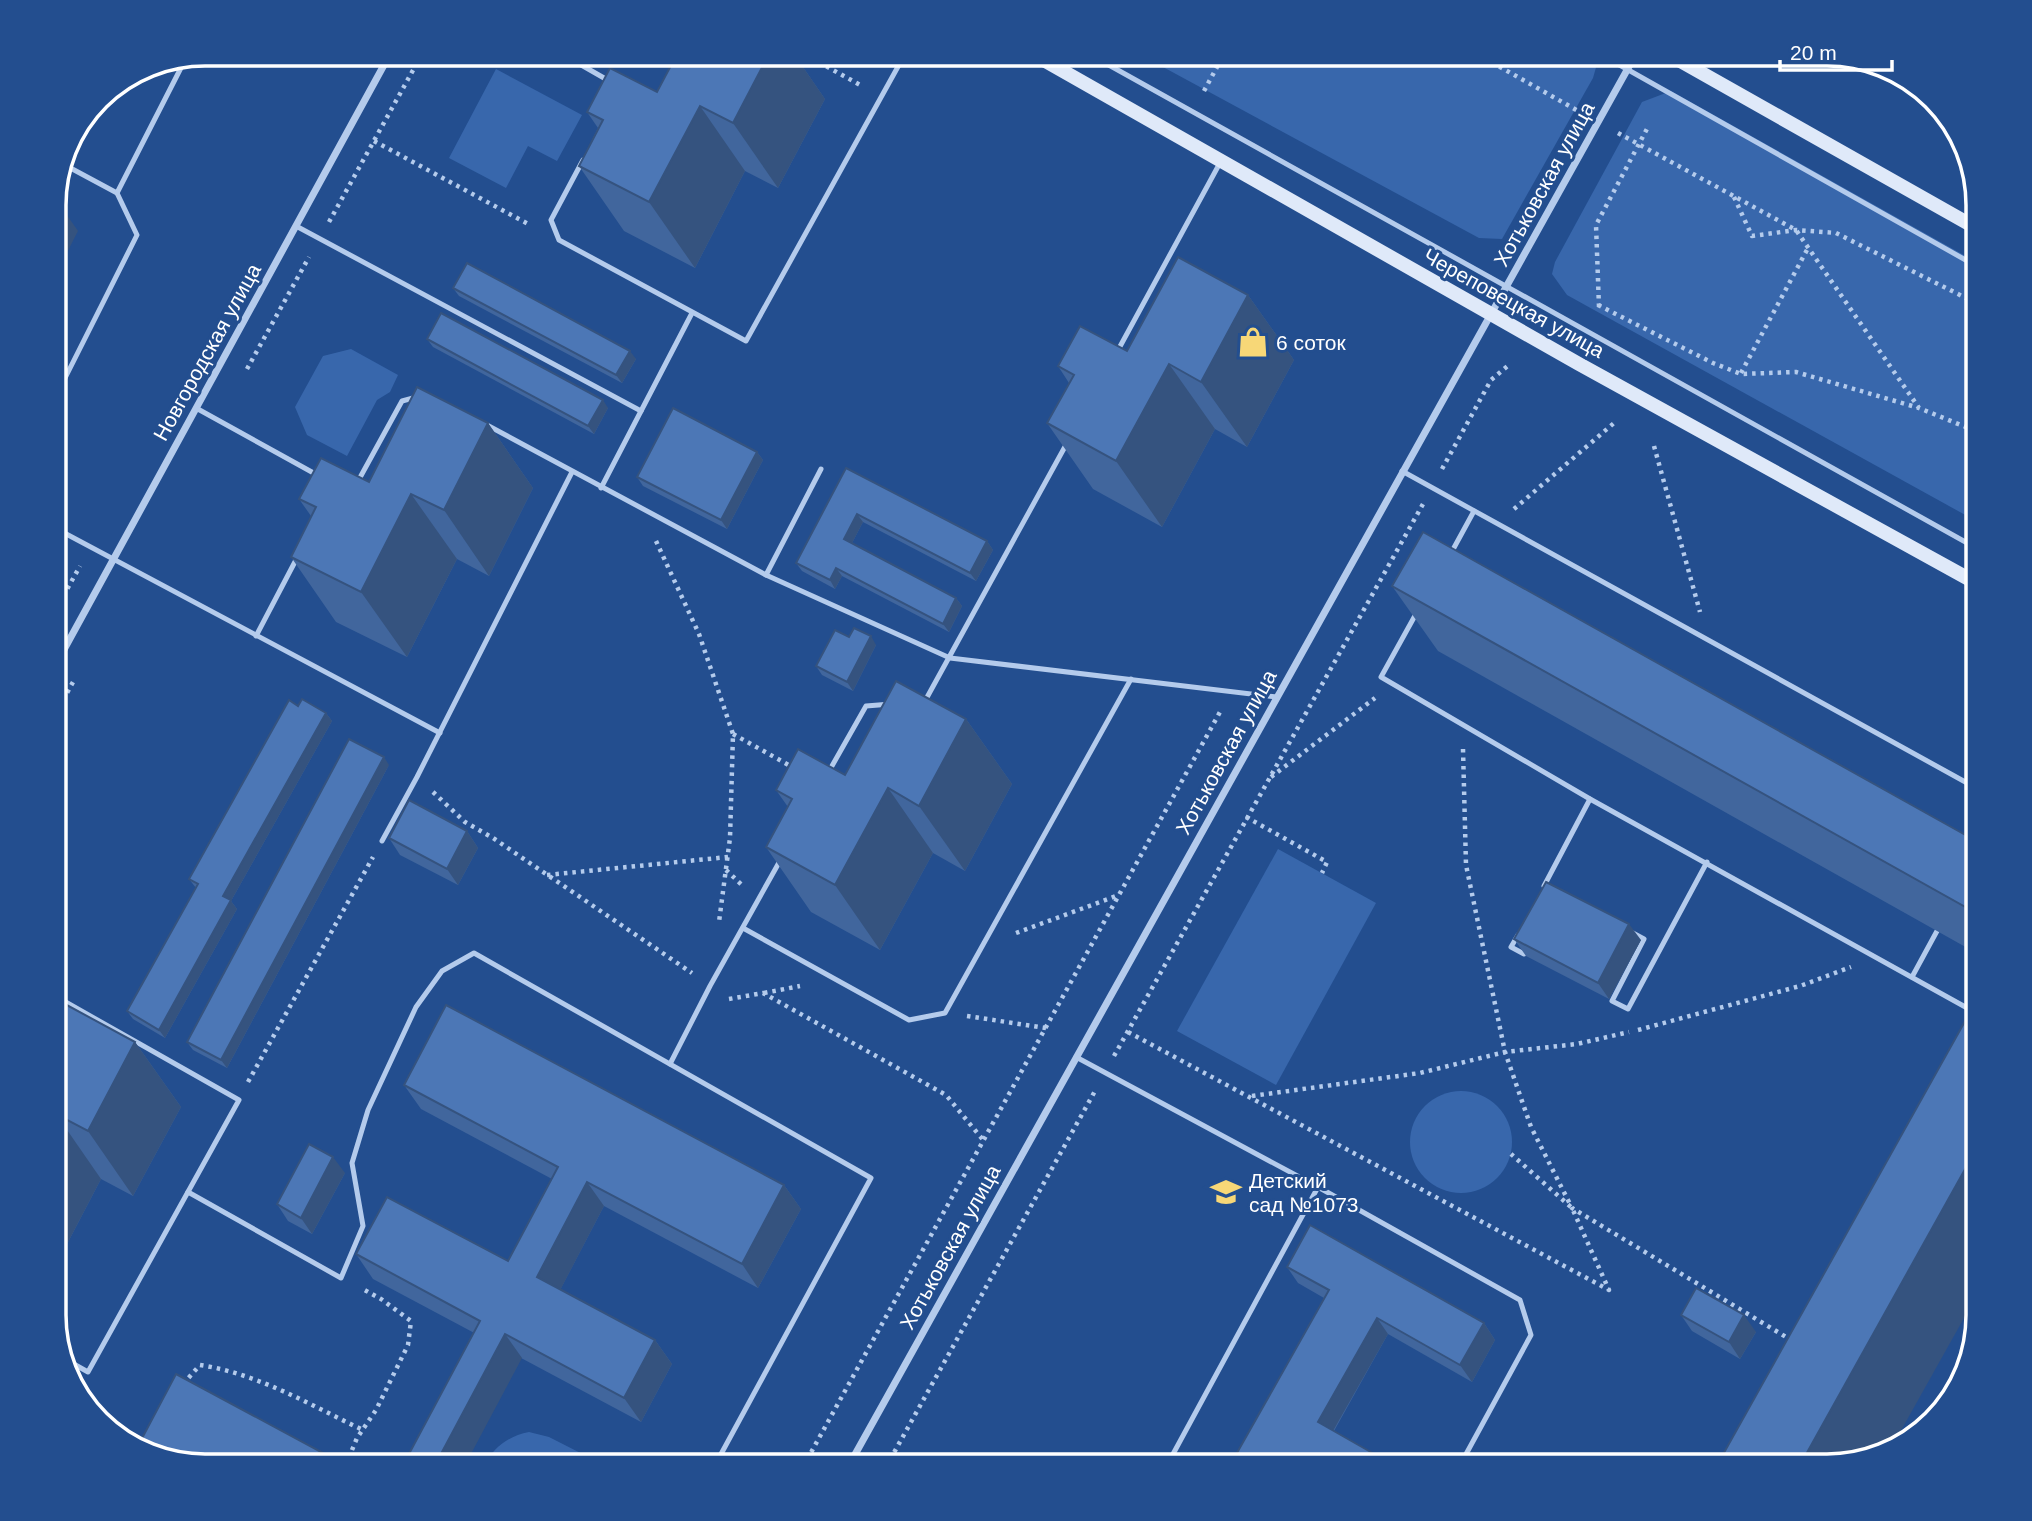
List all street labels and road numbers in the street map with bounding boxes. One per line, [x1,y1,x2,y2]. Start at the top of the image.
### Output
street label: Хотьковская улица [1489,98,1599,270]
street label: Череповецкая улица [1420,244,1609,362]
street label: Новгородская улица [149,259,265,445]
street label: Хотьковская улица [1171,666,1281,838]
street label: Хотьковская улица [895,1161,1005,1333]

